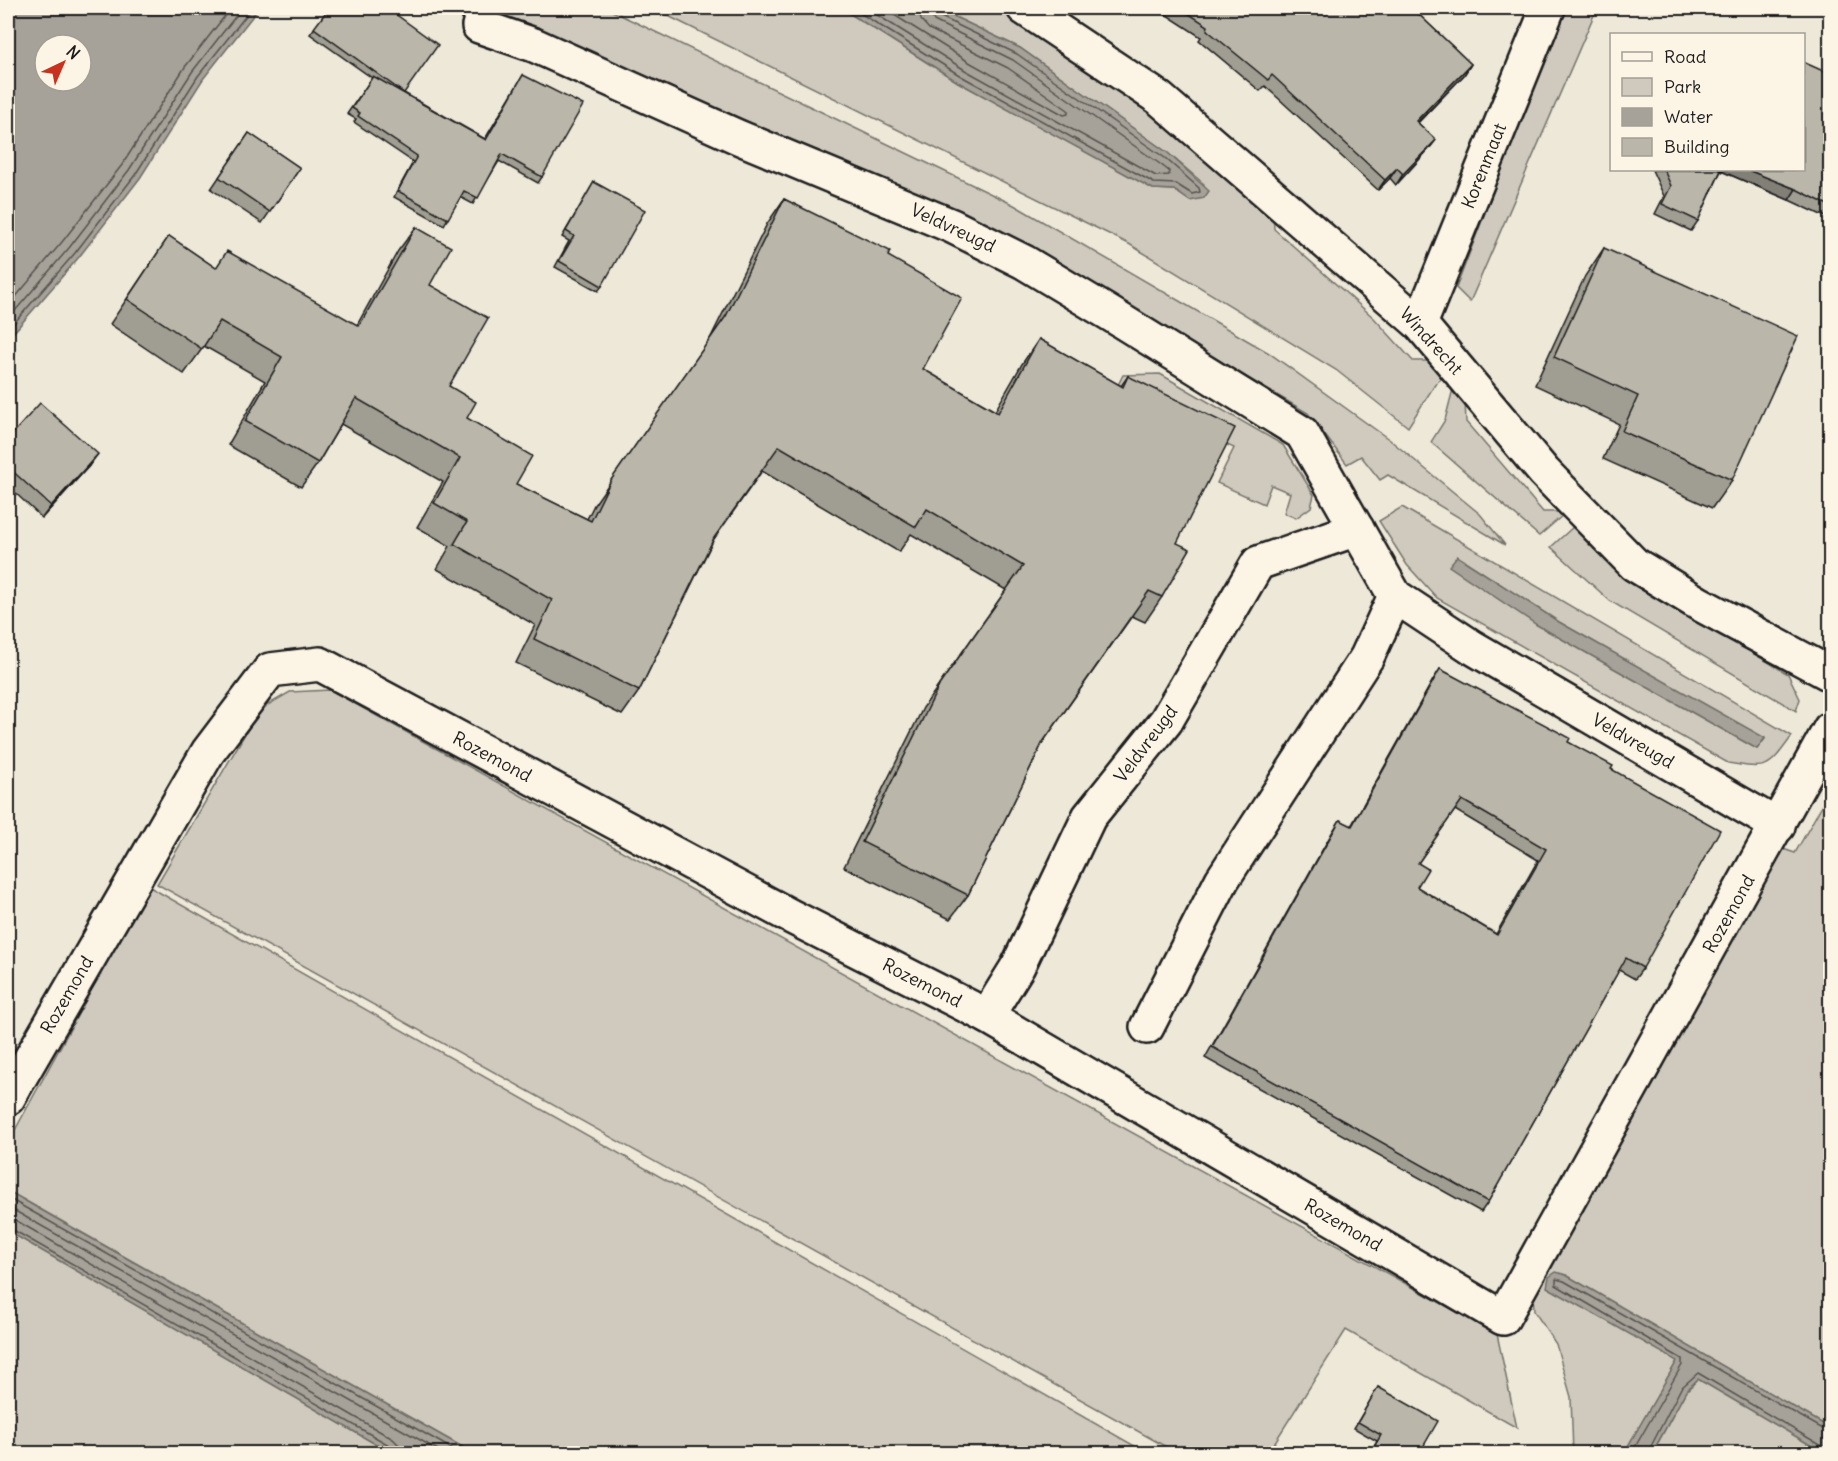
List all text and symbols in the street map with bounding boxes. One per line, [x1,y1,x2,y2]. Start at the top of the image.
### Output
north arrow [33,33,93,93]
legend [1610,33,1805,171]
text: N [62,41,84,63]
text: Road [1664,45,1707,68]
text: Park [1664,75,1701,98]
text: Water [1664,105,1714,128]
street label: Korenmaat [1456,120,1511,212]
text: Building [1664,135,1729,158]
street label: Veldvreugd [907,198,1000,257]
street label: Windrecht [1395,302,1468,379]
street label: Veldvreugd [1109,700,1182,787]
street label: Veldvreugd [1588,708,1679,774]
street label: Rozemond [449,726,536,787]
street label: Rozemond [1698,870,1760,957]
street label: Rozemond [35,951,98,1038]
street label: Rozemond [879,953,966,1013]
street label: Rozemond [1300,1193,1387,1256]

